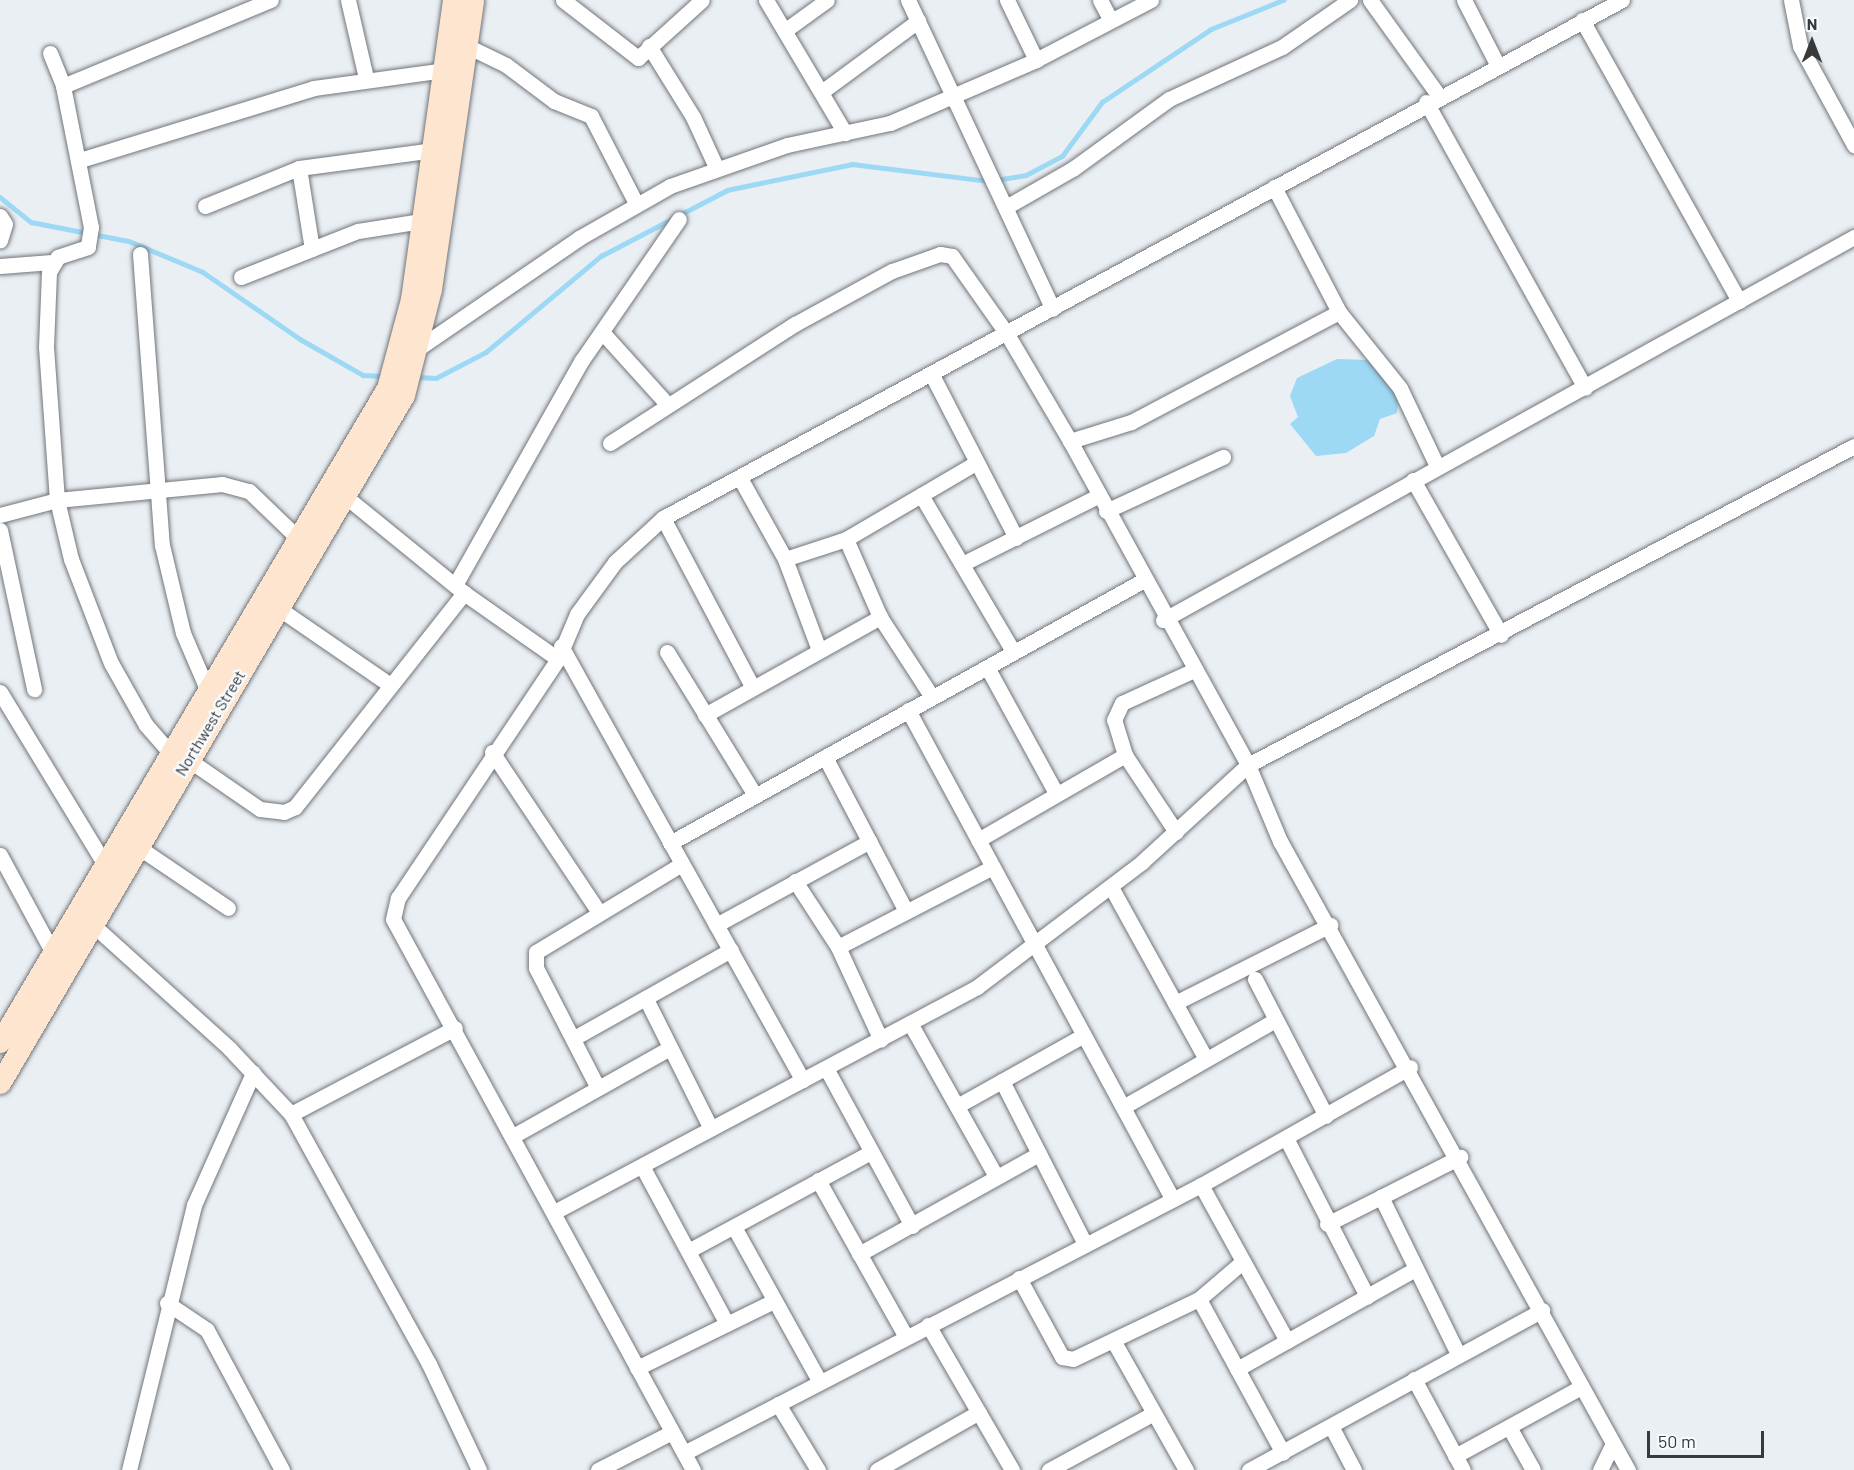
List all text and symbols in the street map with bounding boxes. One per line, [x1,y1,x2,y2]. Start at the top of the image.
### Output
north arrow [1782,12,1842,72]
text: N [1807,14,1817,33]
street label: Northwest Street [171,667,249,779]
scale bar [1650,1419,1767,1457]
text: 50 m [1658,1430,1696,1452]

